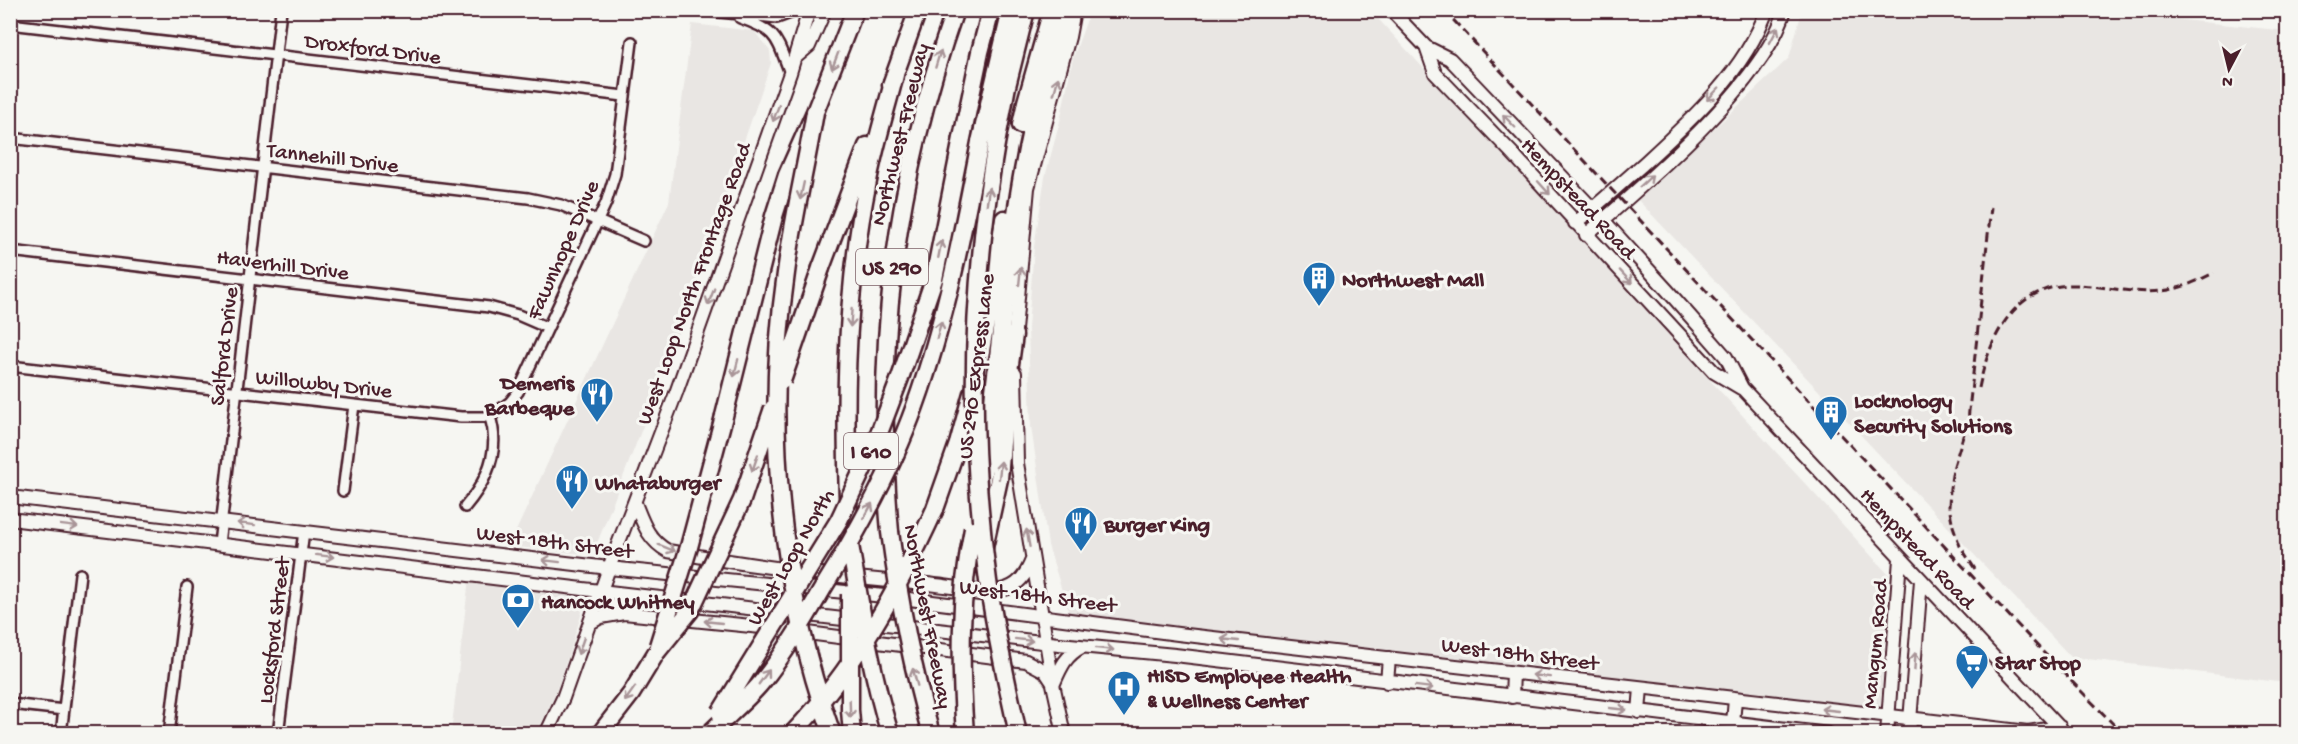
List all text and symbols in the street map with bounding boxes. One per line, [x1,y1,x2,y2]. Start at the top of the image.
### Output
one-way arrow [1768,27,1780,44]
street label: Droxford Drive [301,29,443,72]
north arrow [2199,39,2259,99]
street label: Northwest Freeway [867,41,937,229]
one-way arrow [933,50,944,69]
one-way arrow [829,52,840,70]
text: N [2221,70,2234,90]
one-way arrow [1051,76,1062,95]
one-way arrow [1706,87,1720,102]
one-way arrow [769,103,780,122]
one-way arrow [1502,114,1516,129]
street label: Hempstead Road [1514,133,1642,268]
street label: West Loop North Frontage Road [633,138,760,429]
street label: Tannehill Drive [263,139,400,181]
one-way arrow [1638,173,1653,188]
street label: Fawnhope Drive [522,176,607,325]
one-way arrow [1536,180,1550,195]
one-way arrow [795,181,807,200]
one-way arrow [983,187,994,207]
one-way arrow [935,239,946,259]
street label: Haverhill Drive [215,246,351,288]
road number: US 290 [856,249,928,285]
building icon: Northwest Mall [1301,260,1337,307]
one-way arrow [1015,267,1026,287]
place label: Northwest Mall [1342,269,1484,295]
one-way arrow [1619,270,1633,285]
street label: US 290 Express Lane [954,272,1002,461]
street label: Salford Drive [206,285,246,407]
one-way arrow [704,287,715,305]
one-way arrow [845,307,856,327]
one-way arrow [934,321,945,340]
one-way arrow [729,358,741,377]
street label: Willowby Drive [254,366,394,406]
place label: Demeris Barbeque [484,372,576,423]
restaurant icon: Demeris Barbeque [579,376,615,423]
place label: Locknology Security Solutions [1854,390,2013,441]
building icon: Locknology Security Solutions [1813,394,1849,441]
road number: I 610 [844,433,898,469]
one-way arrow [748,453,759,472]
one-way arrow [995,460,1006,480]
restaurant icon: Whataburger [554,463,590,510]
place label: Whataburger [594,472,723,498]
street label: Hempstead Road [1853,483,1981,618]
street label: West Loop North [743,485,842,631]
one-way arrow [862,503,874,521]
restaurant icon: Burger King [1063,505,1099,552]
place label: Burger King [1103,514,1211,540]
one-way arrow [236,519,256,530]
one-way arrow [58,520,78,531]
street label: West 18th Street [475,521,636,567]
street label: Northwest Freeway [895,523,957,711]
one-way arrow [1022,528,1033,548]
one-way arrow [657,543,675,554]
one-way arrow [314,551,334,562]
street label: Locksford Street [254,554,298,705]
one-way arrow [541,555,561,566]
street label: West 18th Street [958,575,1119,621]
street label: Mangum Road [1858,577,1896,710]
bank icon: Hancock Whitney [500,582,536,629]
place label: Hancock Whitney [541,591,695,617]
one-way arrow [703,616,723,627]
street label: West 18th Street [1440,633,1601,679]
one-way arrow [1014,634,1034,645]
one-way arrow [1221,634,1240,645]
one-way arrow [575,636,586,655]
supermarket icon: Star Stop [1954,643,1990,690]
one-way arrow [1095,644,1115,655]
one-way arrow [1910,651,1921,671]
place label: Star Stop [1995,652,2081,678]
place label: HISD Employee Health & Wellness Center [1147,665,1352,716]
one-way arrow [909,668,920,687]
one-way arrow [758,669,771,685]
hospital icon: HISD Employee Health & Wellness Center [1106,669,1142,716]
one-way arrow [1531,670,1551,681]
one-way arrow [1413,681,1433,692]
one-way arrow [624,686,636,702]
one-way arrow [845,698,856,718]
one-way arrow [1607,704,1627,715]
one-way arrow [1820,704,1840,715]

